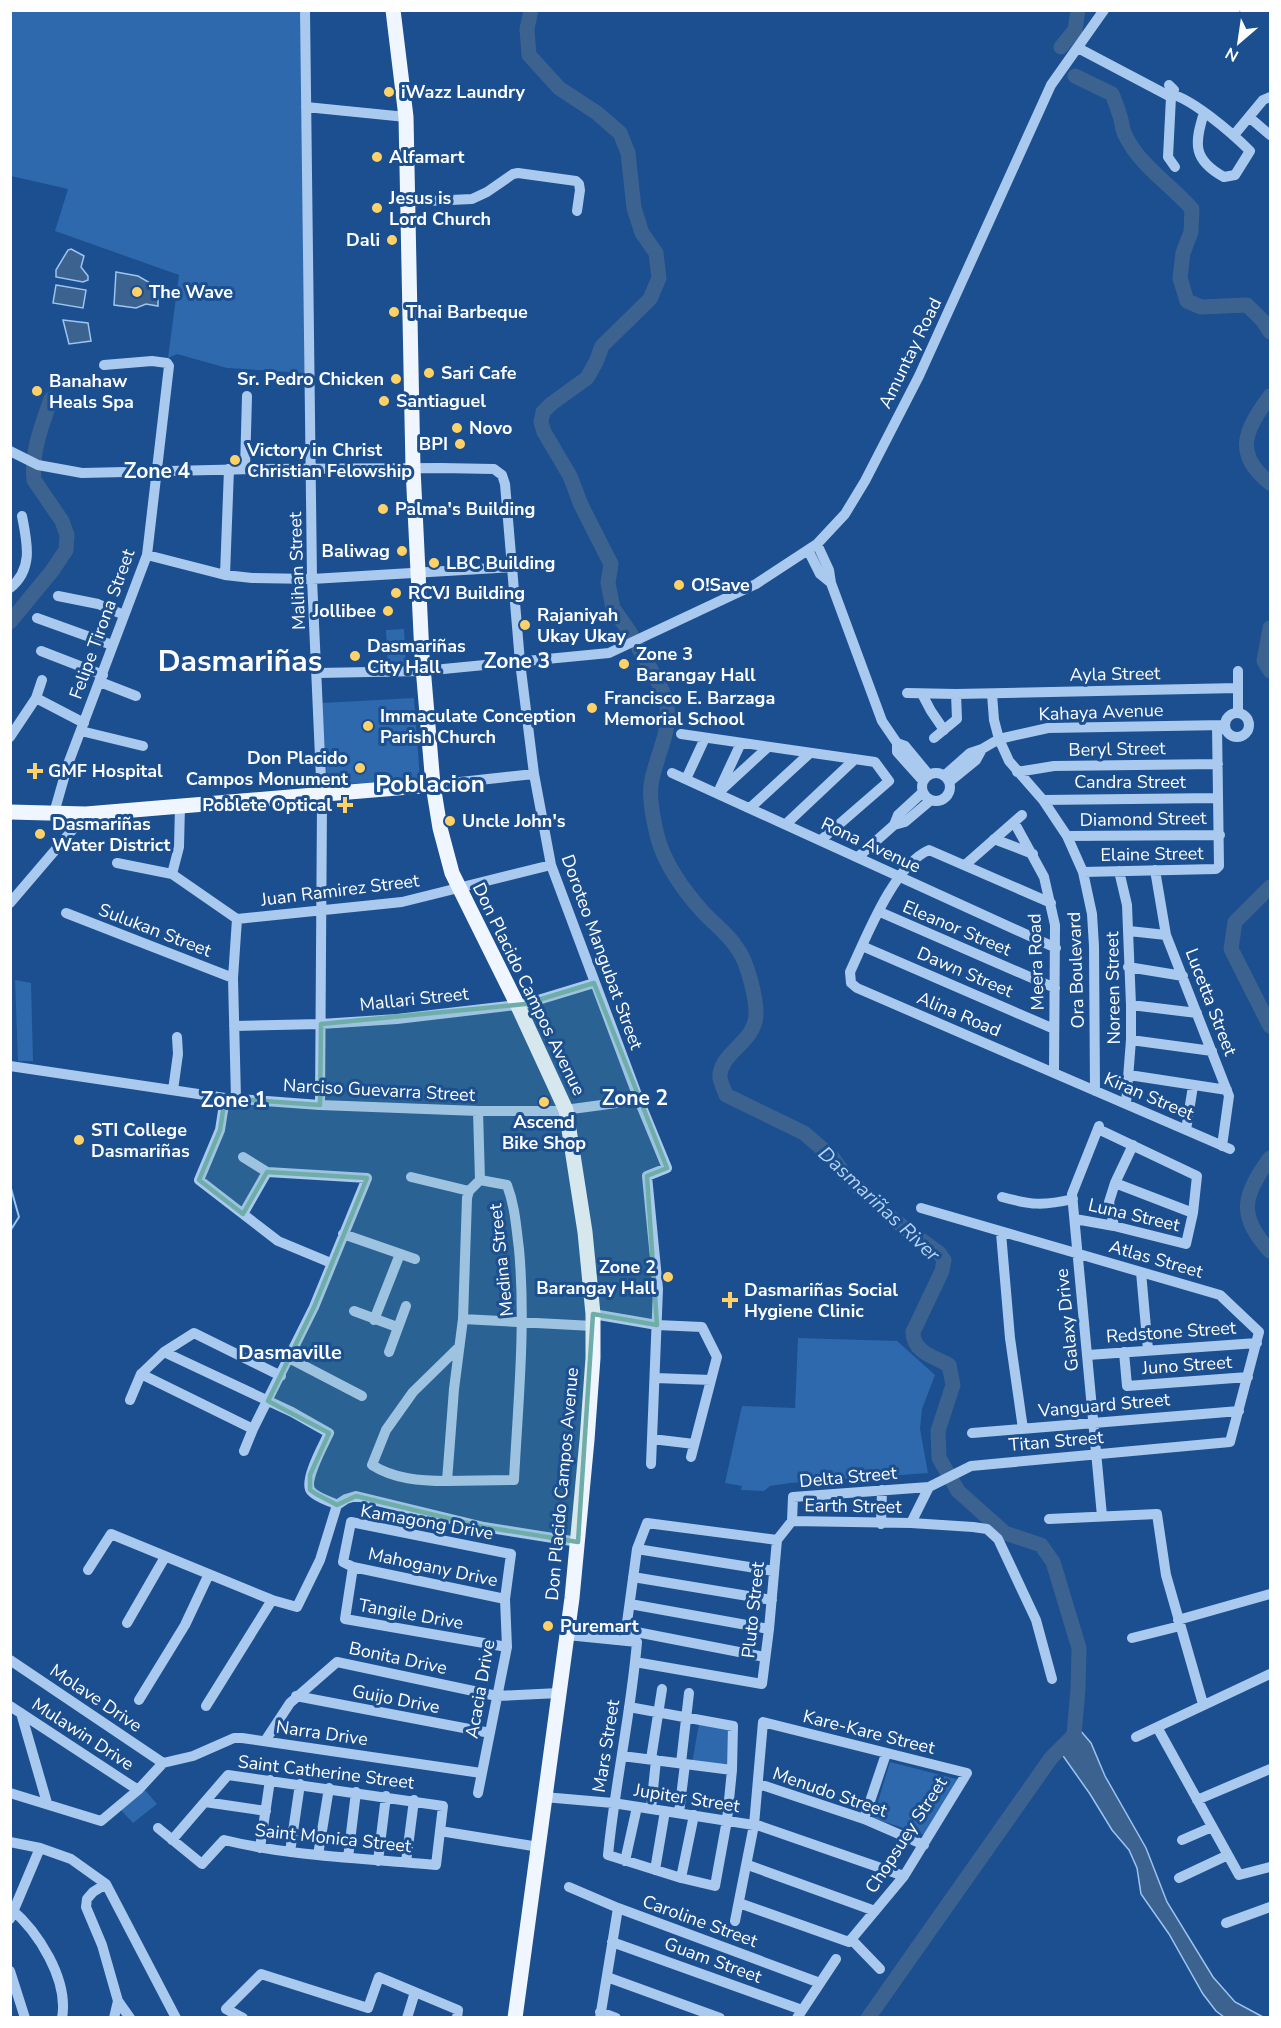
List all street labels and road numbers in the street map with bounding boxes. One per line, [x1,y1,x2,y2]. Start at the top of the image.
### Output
street label: Amuntay Road [873,294,947,412]
street label: Malihan Street [283,511,311,630]
street label: Felipe Tirona Street [64,545,141,702]
street label: Ayla Street [1070,661,1161,687]
street label: Kahaya Avenue [1038,698,1164,726]
street label: Beryl Street [1068,736,1166,762]
street label: Candra Street [1074,770,1187,794]
street label: Diamond Street [1079,806,1207,832]
street label: Rona Avenue [817,811,925,879]
street label: Elaine Street [1100,841,1204,867]
street label: Doroteo Mangubat Street [556,851,649,1054]
street label: Juan Ramirez Street [258,868,421,912]
street label: Don Placido Campos Avenue [467,879,591,1099]
street label: Eleanor Street [899,894,1015,962]
street label: Sulukan Street [95,897,215,963]
street label: Ora Boulevard [1062,911,1090,1029]
street label: Meera Road [1022,913,1050,1011]
street label: Noreen Street [1100,931,1126,1045]
street label: Dawn Street [913,941,1017,1003]
street label: Lucetta Street [1180,945,1243,1060]
street label: Mallari Street [358,981,470,1017]
street label: Alina Road [913,986,1005,1042]
street label: Kiran Street [1100,1066,1198,1126]
street label: Narciso Guevarra Street [282,1073,476,1107]
street label: Luna Street [1086,1193,1183,1237]
street label: Medina Street [483,1202,519,1318]
street label: Atlas Street [1106,1234,1206,1284]
street label: Galaxy Drive [1050,1267,1084,1373]
street label: Redstone Street [1105,1315,1237,1349]
street label: Juno Street [1140,1350,1233,1380]
street label: Don Placido Campos Avenue [540,1366,584,1602]
street label: Vanguard Street [1036,1387,1171,1423]
street label: Titan Street [1008,1425,1105,1457]
street label: Delta Street [798,1461,898,1493]
street label: Earth Street [804,1493,902,1519]
street label: Kamagong Drive [359,1499,495,1545]
street label: Mahogany Drive [366,1542,500,1592]
street label: Pluto Street [736,1560,770,1659]
street label: Tangile Drive [357,1593,465,1635]
street label: Bonita Drive [347,1636,449,1680]
street label: Acacia Drive [459,1638,501,1740]
street label: Molave Drive [45,1658,147,1738]
street label: Guijo Drive [350,1679,442,1719]
street label: Mulawin Drive [27,1692,139,1776]
street label: Mars Street [587,1697,625,1794]
street label: Kare-Kare Street [801,1704,938,1760]
street label: Narra Drive [275,1715,369,1751]
street label: Saint Catherine Street [236,1749,416,1795]
street label: Menudo Street [770,1761,891,1823]
street label: Chopsuey Street [859,1772,953,1898]
street label: Jupiter Street [632,1778,742,1818]
street label: Saint Monica Street [254,1818,413,1858]
street label: Caroline Street [639,1889,761,1953]
street label: Guam Street [661,1931,766,1989]

